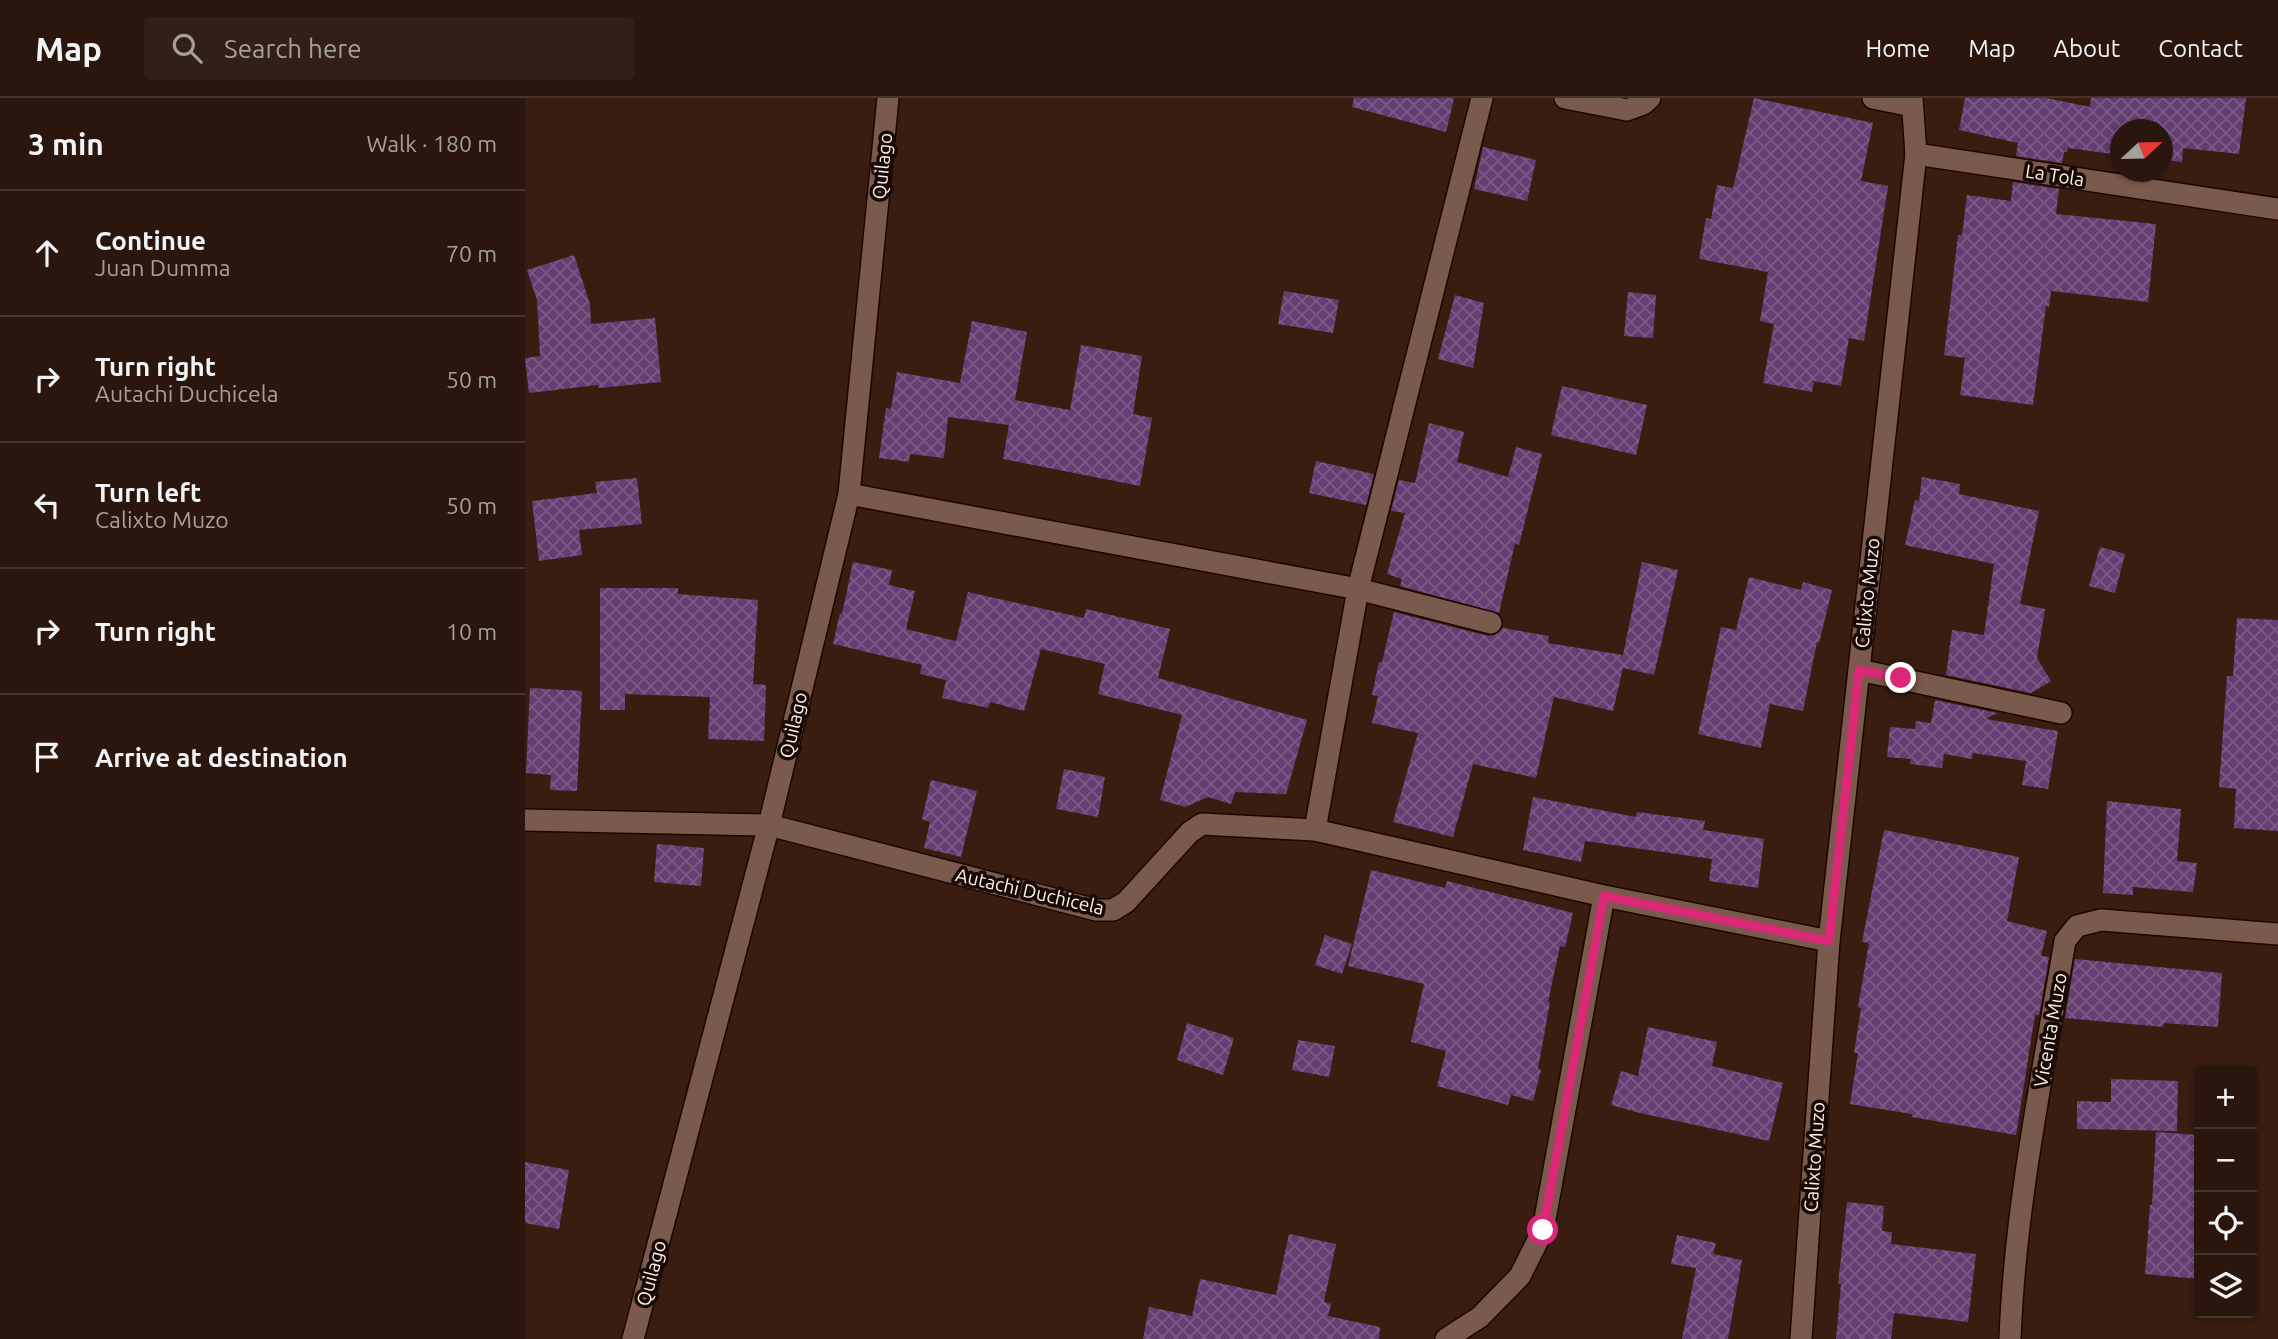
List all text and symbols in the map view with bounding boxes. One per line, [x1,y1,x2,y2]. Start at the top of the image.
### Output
search box [144,17,634,80]
icon: search [168,29,206,67]
text: Map [35,30,102,67]
text: Search here [224,34,362,63]
text: Home [1865,35,1930,62]
text: Map [1968,35,2015,62]
text: About [2053,35,2120,62]
text: Contact [2158,35,2243,62]
north arrow [2110,119,2173,182]
text: 3 min [28,127,104,161]
text: Walk · 180 m [366,131,497,156]
street label: Quilago [868,132,896,200]
street label: La Tola [2024,159,2086,191]
text: Continue [95,226,206,255]
icon: ahead [28,234,66,272]
text: 70 m [446,241,497,266]
text: Juan Dumma [95,255,231,280]
text: Turn right [95,352,216,381]
icon: right [28,360,66,398]
text: 50 m [446,367,497,392]
text: Autachi Duchicela [95,381,279,406]
text: Turn left [95,478,201,507]
icon: left [28,486,66,524]
text: 50 m [446,493,497,518]
text: Calixto Muzo [95,507,229,532]
street label: Calixto Muzo [1850,537,1884,649]
icon: right [28,612,66,650]
text: Turn right [95,617,216,646]
text: 10 m [446,619,497,644]
route end [1885,662,1916,693]
street label: Quilago [775,690,811,760]
icon: arrive [28,738,66,776]
text: Arrive at destination [95,743,348,772]
street label: Autachi Duchicela [954,863,1106,919]
street label: Vicenta Muzo [2029,971,2071,1089]
map controls [2194,1066,2257,1318]
button: + [2194,1066,2257,1129]
street label: Calixto Muzo [1799,1101,1829,1213]
button: − [2194,1129,2257,1192]
button: locate [2194,1192,2257,1255]
route start [1527,1214,1558,1245]
street label: Quilago [632,1238,670,1308]
button: layers [2194,1255,2257,1318]

